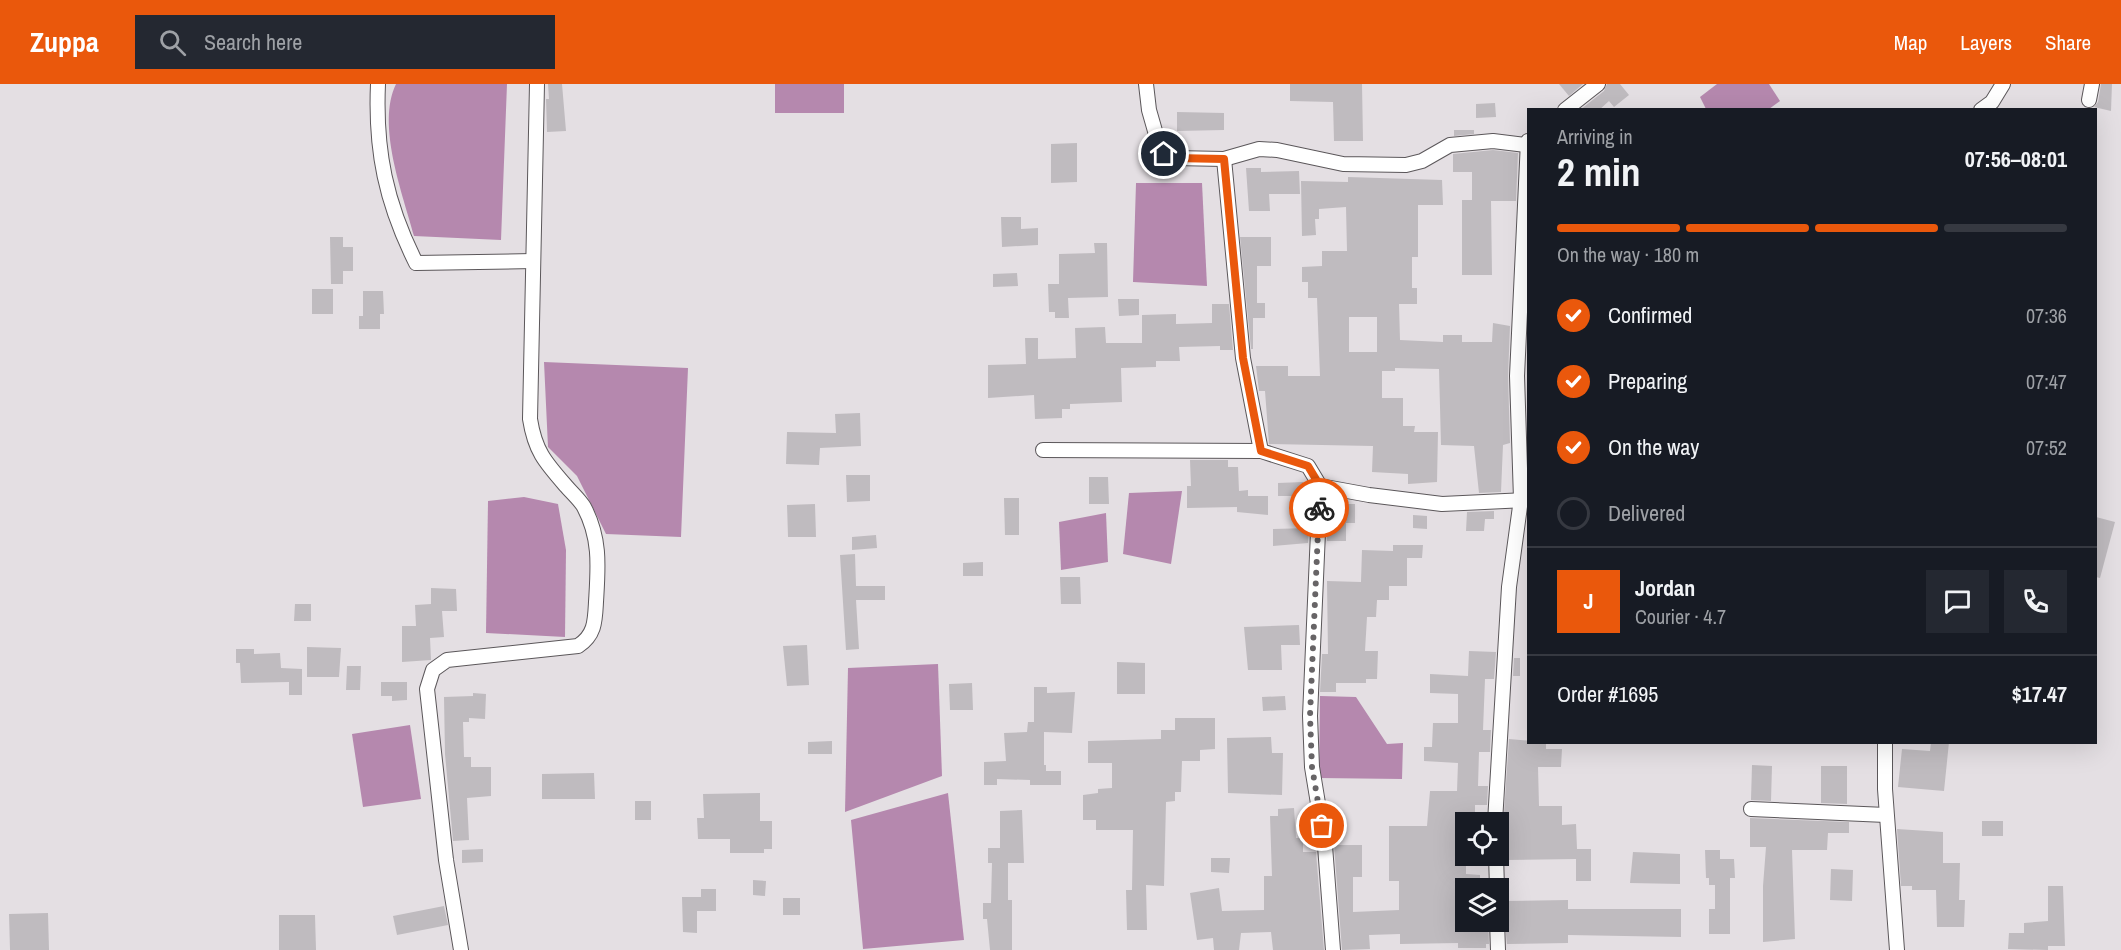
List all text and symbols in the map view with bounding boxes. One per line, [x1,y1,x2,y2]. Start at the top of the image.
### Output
search box [135,15,555,69]
text: Zuppa [30,23,99,61]
icon: search [156,26,189,59]
text: Search here [204,27,302,57]
text: Map [1894,28,1927,57]
text: Layers [1960,28,2012,57]
text: Share [2045,28,2091,57]
text: Arriving in [1557,123,1633,150]
pin [1138,128,1189,179]
icon: home [1147,137,1180,170]
text: 07:56–08:01 [1965,144,2067,174]
text: 2 min [1557,146,1641,198]
text: On the way · 180 m [1557,241,1699,268]
icon: check [1557,299,1590,332]
text: Confirmed [1608,300,1692,330]
text: 07:36 [2026,302,2067,329]
icon: check [1557,365,1590,398]
text: Preparing [1608,366,1687,396]
text: 07:47 [2026,368,2067,395]
icon: check [1557,431,1590,464]
text: On the way [1608,432,1699,462]
text: 07:52 [2026,434,2067,461]
courier [1289,478,1349,538]
icon: bike [1303,492,1336,525]
text: Delivered [1608,498,1685,528]
button: chat [1926,570,1989,633]
button: phone [2004,570,2067,633]
text: Jordan [1635,573,1695,603]
text: J [1583,586,1594,616]
text: Courier · 4.7 [1635,603,1726,630]
text: Order #1695 [1557,679,1658,709]
text: $17.47 [2012,679,2067,709]
pin [1296,800,1347,851]
icon: bag [1305,809,1338,842]
map controls [1455,812,1509,932]
button: locate [1455,812,1509,866]
button: layers [1455,878,1509,932]

